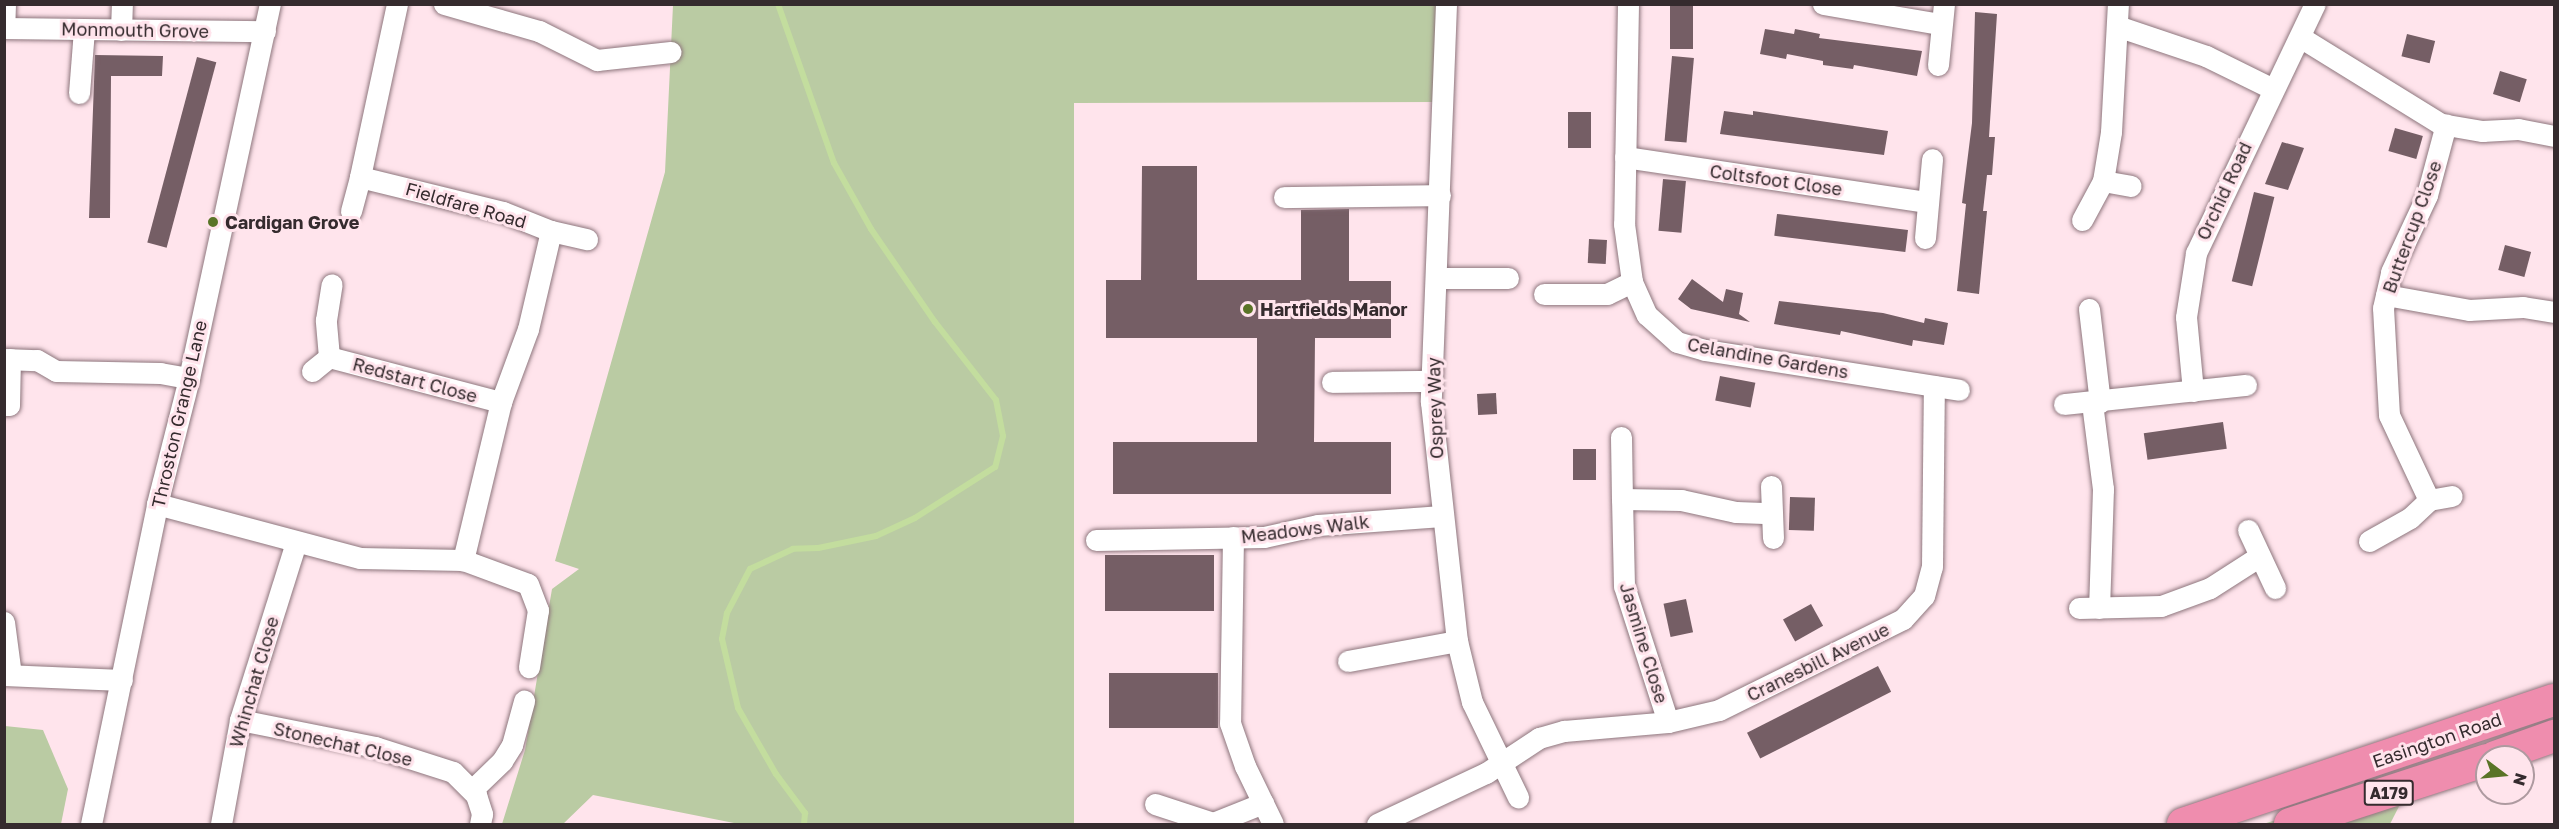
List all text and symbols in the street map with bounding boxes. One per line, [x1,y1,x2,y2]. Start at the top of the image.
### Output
street label: Monmouth Grove [61,18,209,42]
street label: Orchid Road [2192,139,2256,243]
street label: Buttercup Close [2378,158,2446,296]
street label: Coltsfoot Close [1708,160,1844,200]
street label: Fieldfare Road [403,177,529,233]
place label: Cardigan Grove [225,211,359,233]
marker: Cardigan Grove [206,215,220,229]
place label: Hartfields Manor [1260,298,1408,320]
marker: Hartfields Manor [1241,302,1255,316]
street label: Throston Grange Lane [147,318,211,510]
street label: Celandine Gardens [1686,333,1850,383]
street label: Redstart Close [350,353,480,407]
street label: Osprey Way [1422,357,1448,459]
street label: Meadows Walk [1240,510,1370,548]
street label: Jasmine Close [1615,580,1673,706]
street label: Whinchat Close [225,614,283,750]
street label: Cranesbill Avenue [1743,618,1893,706]
street label: Easington Road [2370,708,2504,772]
street label: Stonechat Close [271,718,415,770]
north arrow [2475,745,2535,805]
text: N [2509,771,2532,788]
road number: A179 [2364,780,2414,806]

